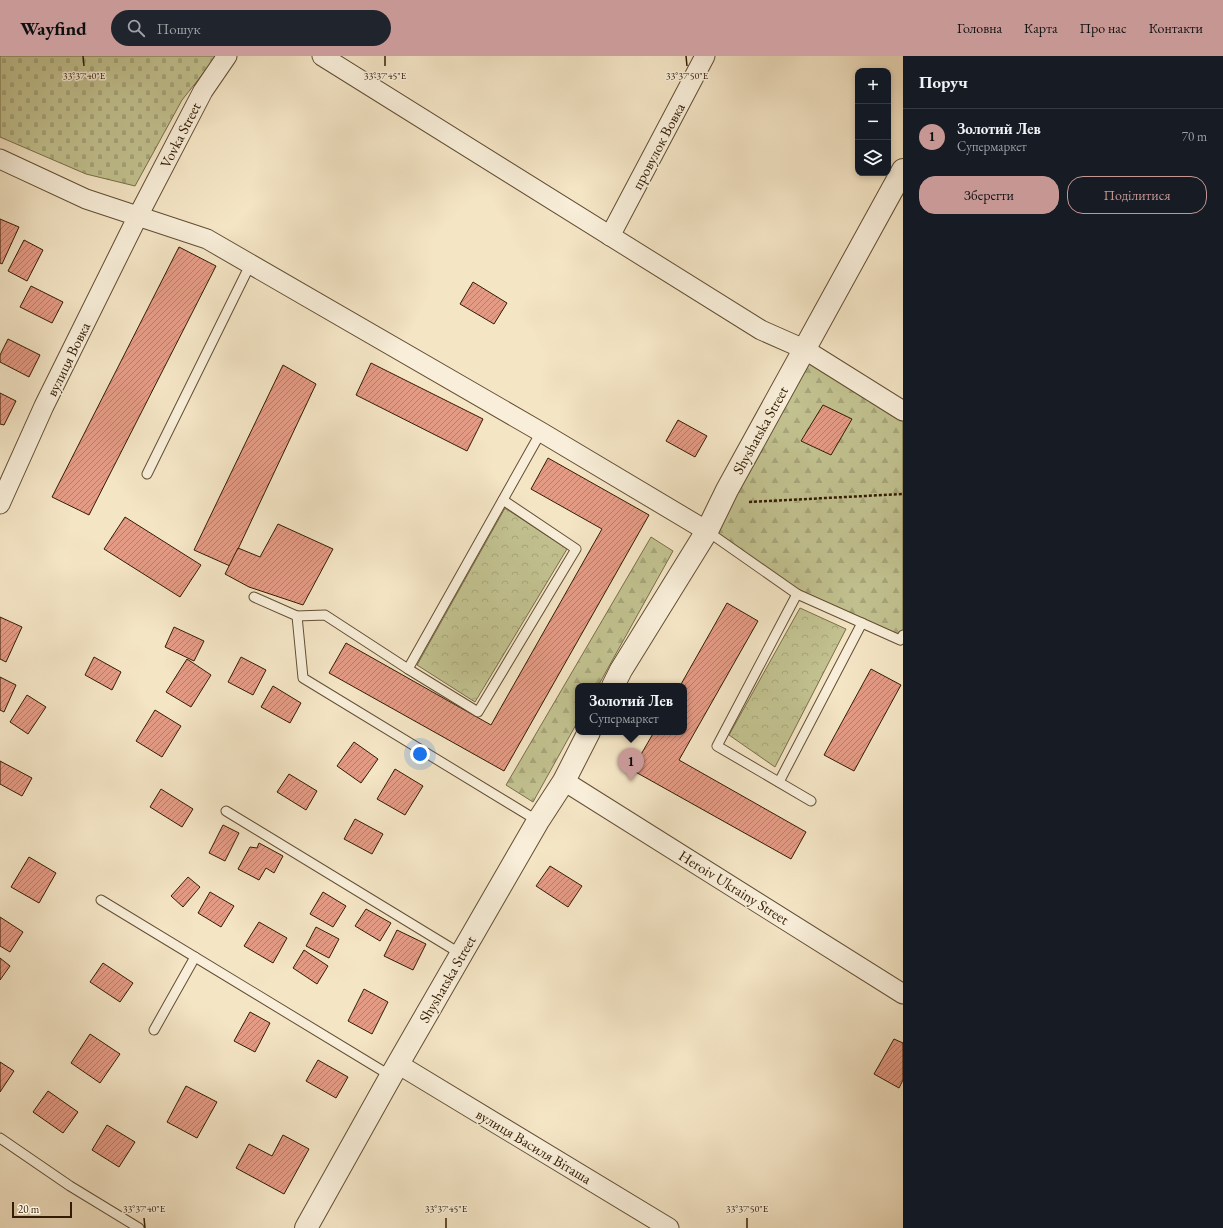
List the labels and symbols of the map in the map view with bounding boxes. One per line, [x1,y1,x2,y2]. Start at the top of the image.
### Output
text: 33°37'40"E [63,69,106,82]
text: 33°37'45"E [364,69,407,82]
text: 33°37'50"E [666,69,709,82]
street label: Vovka Street [155,99,205,171]
street label: провулок Вовка [627,99,689,193]
street label: вулиця Вовка [42,319,94,399]
street label: Shyshatska Street [728,382,792,477]
your location [410,744,430,764]
pin: 1 [618,748,644,781]
street label: Heroiv Ukrainy Street [675,845,793,929]
street label: Shyshatska Street [414,932,480,1026]
street label: вулиця Василя Віташа [473,1104,595,1188]
scale bar [12,1200,72,1219]
text: 33°37'40"E [123,1202,166,1215]
text: 33°37'45"E [425,1202,468,1215]
text: 33°37'50"E [726,1202,769,1215]

